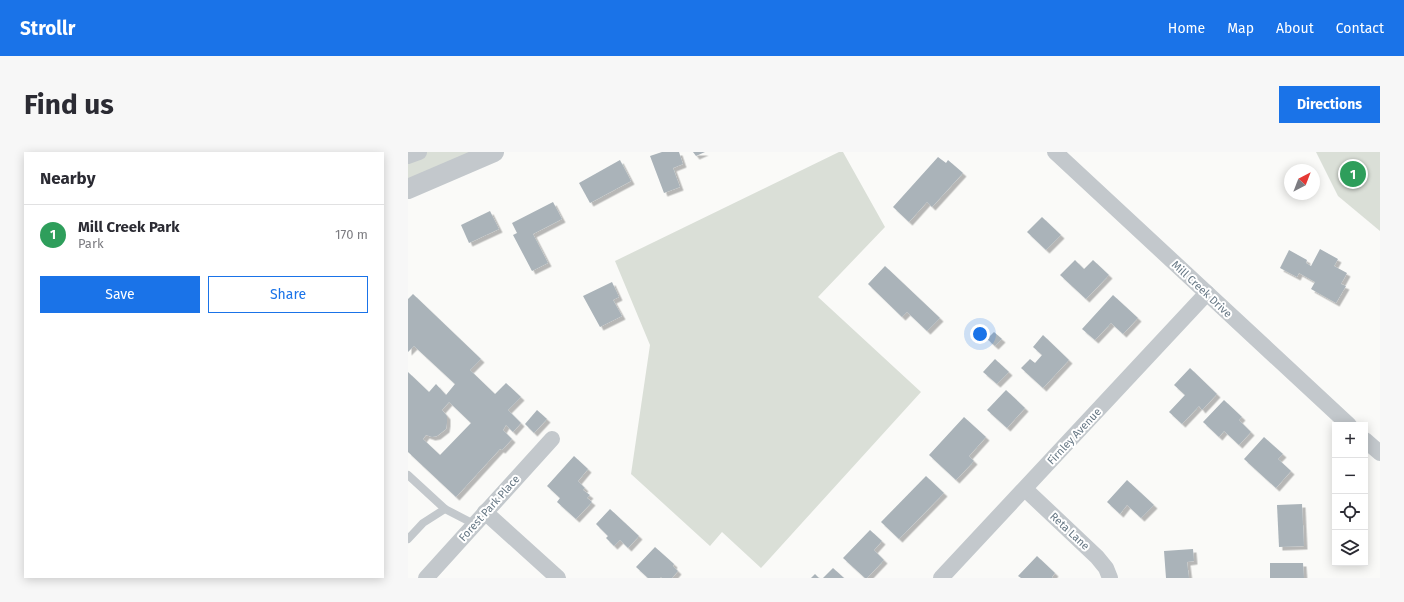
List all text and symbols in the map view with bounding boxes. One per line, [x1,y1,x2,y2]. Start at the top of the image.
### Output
text: Strollr [20,17,75,40]
text: Home [1168,20,1205,37]
text: Map [1227,20,1254,37]
text: About [1276,20,1314,37]
text: Contact [1336,20,1384,37]
button: Directions [1279,86,1380,123]
text: Find us [24,88,114,121]
pin: 1 [1340,159,1366,189]
north arrow [1284,164,1320,200]
text: Nearby [40,168,95,189]
text: Mill Creek Park [78,218,180,236]
text: 1 [50,227,56,242]
text: 170 m [335,227,368,242]
text: Park [78,236,104,251]
street label: Mill Creek Drive [1169,258,1234,320]
button: Save [40,276,200,313]
button: Share [208,276,368,313]
your location [970,324,990,344]
street label: Firnley Avenue [1045,405,1104,467]
map controls [1332,422,1368,566]
button: + [1332,422,1368,458]
button: − [1332,458,1368,494]
street label: Forest Park Place [456,473,522,544]
button: locate [1332,494,1368,530]
street label: Reta Lane [1047,510,1092,553]
button: layers [1332,530,1368,566]

